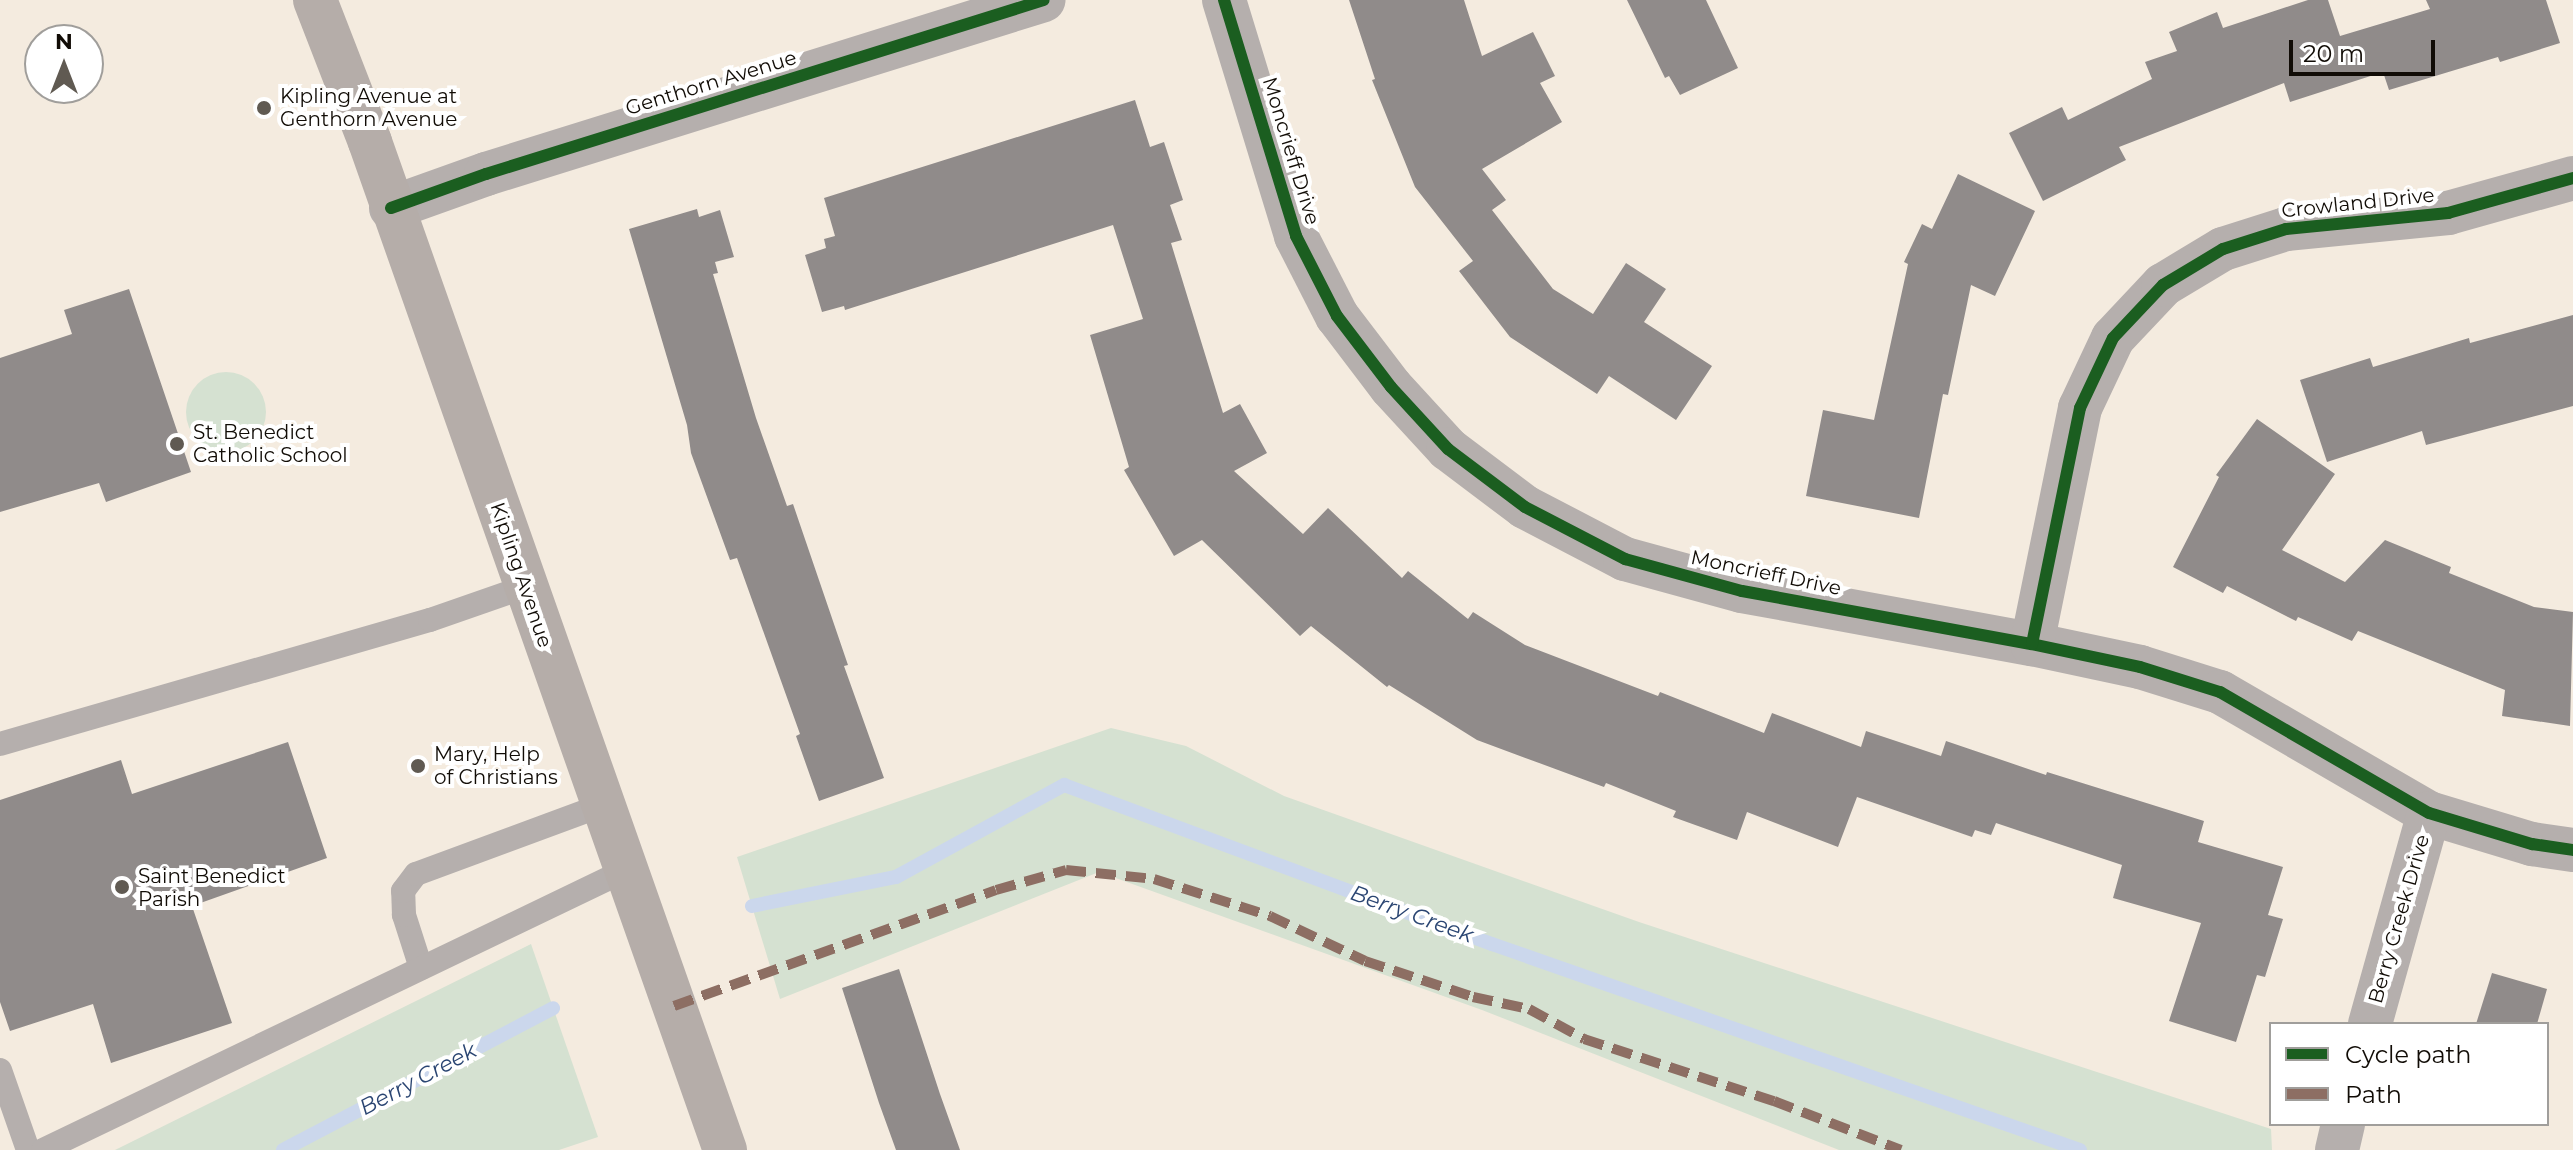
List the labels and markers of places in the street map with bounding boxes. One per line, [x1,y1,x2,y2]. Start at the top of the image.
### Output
place label: Kipling Avenue at Genthorn Avenue [280,84,457,131]
marker: Kipling Avenue at Genthorn Avenue [255,99,273,117]
place label: St. Benedict Catholic School [193,420,348,467]
marker: St. Benedict Catholic School [168,435,186,453]
place label: Mary, Help of Christians [434,742,558,789]
marker: Mary, Help of Christians [409,757,427,775]
place label: Saint Benedict Parish [138,864,286,911]
marker: Saint Benedict Parish [113,878,131,896]

